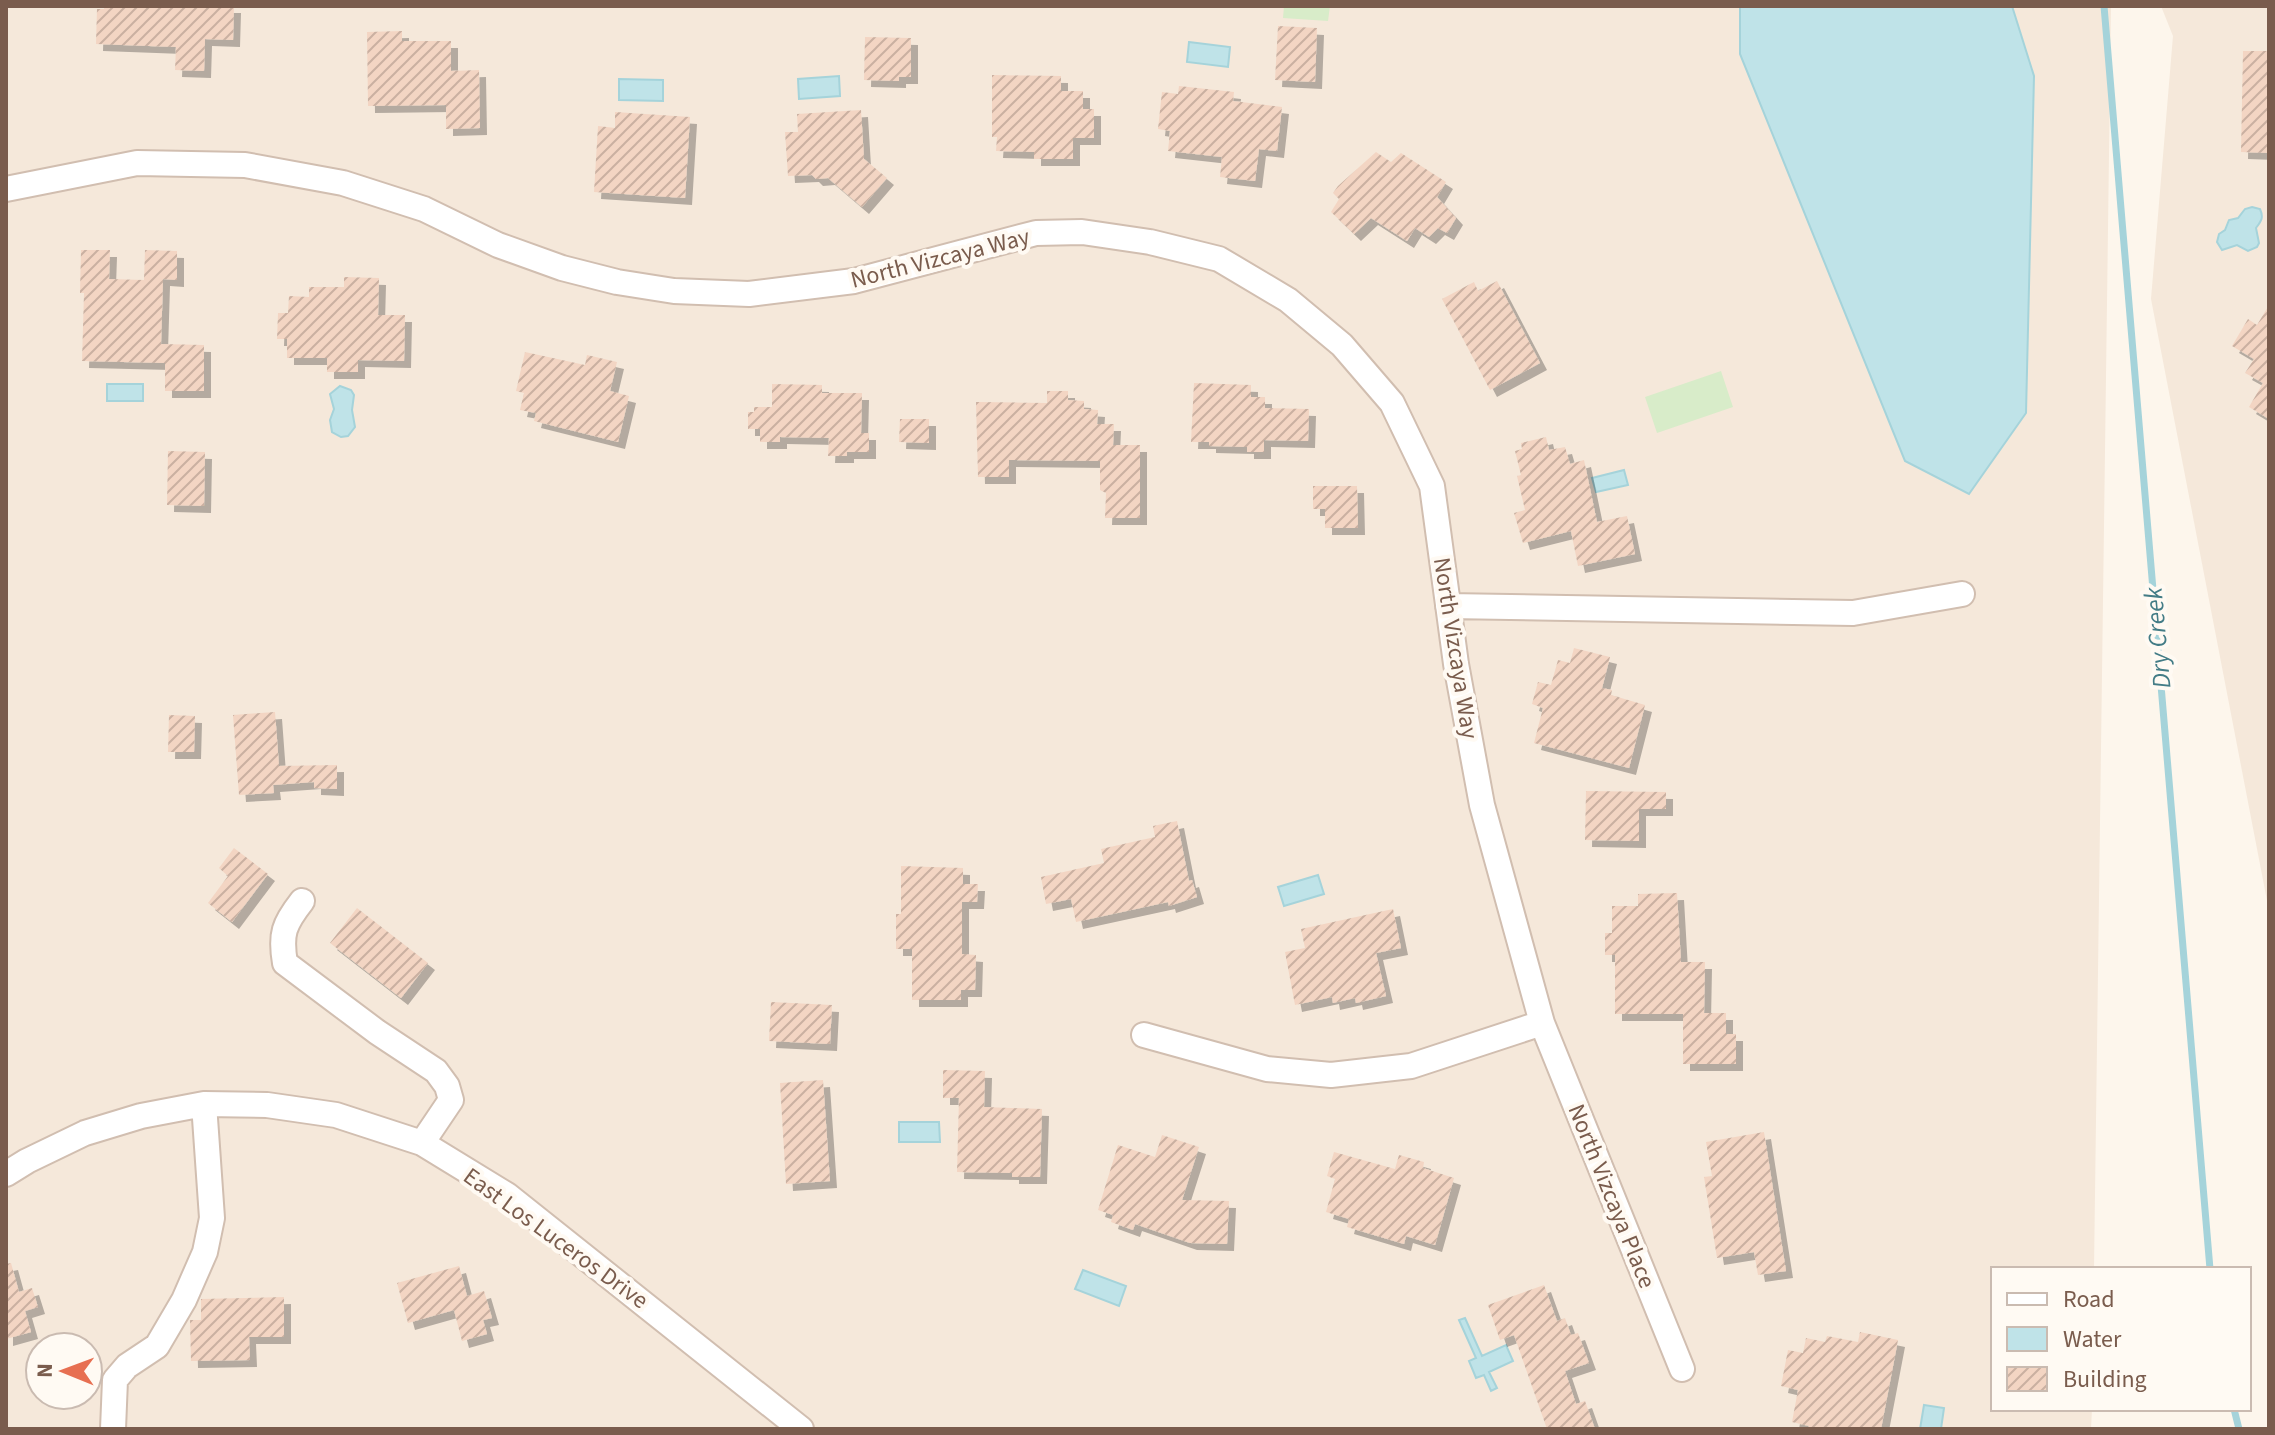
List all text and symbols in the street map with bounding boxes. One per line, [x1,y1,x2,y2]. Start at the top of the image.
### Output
street label: North Vizcaya Way [847,219,1033,298]
street label: North Vizcaya Way [1424,555,1487,741]
water label: Dry Creek [2135,585,2180,690]
street label: North Vizcaya Place [1559,1099,1664,1293]
street label: East Los Luceros Drive [456,1159,655,1318]
legend [1991,1267,2251,1411]
text: Road [2063,1282,2115,1317]
text: Water [2063,1322,2122,1357]
north arrow [24,1331,104,1411]
text: Building [2063,1362,2147,1397]
text: N [29,1363,61,1378]

